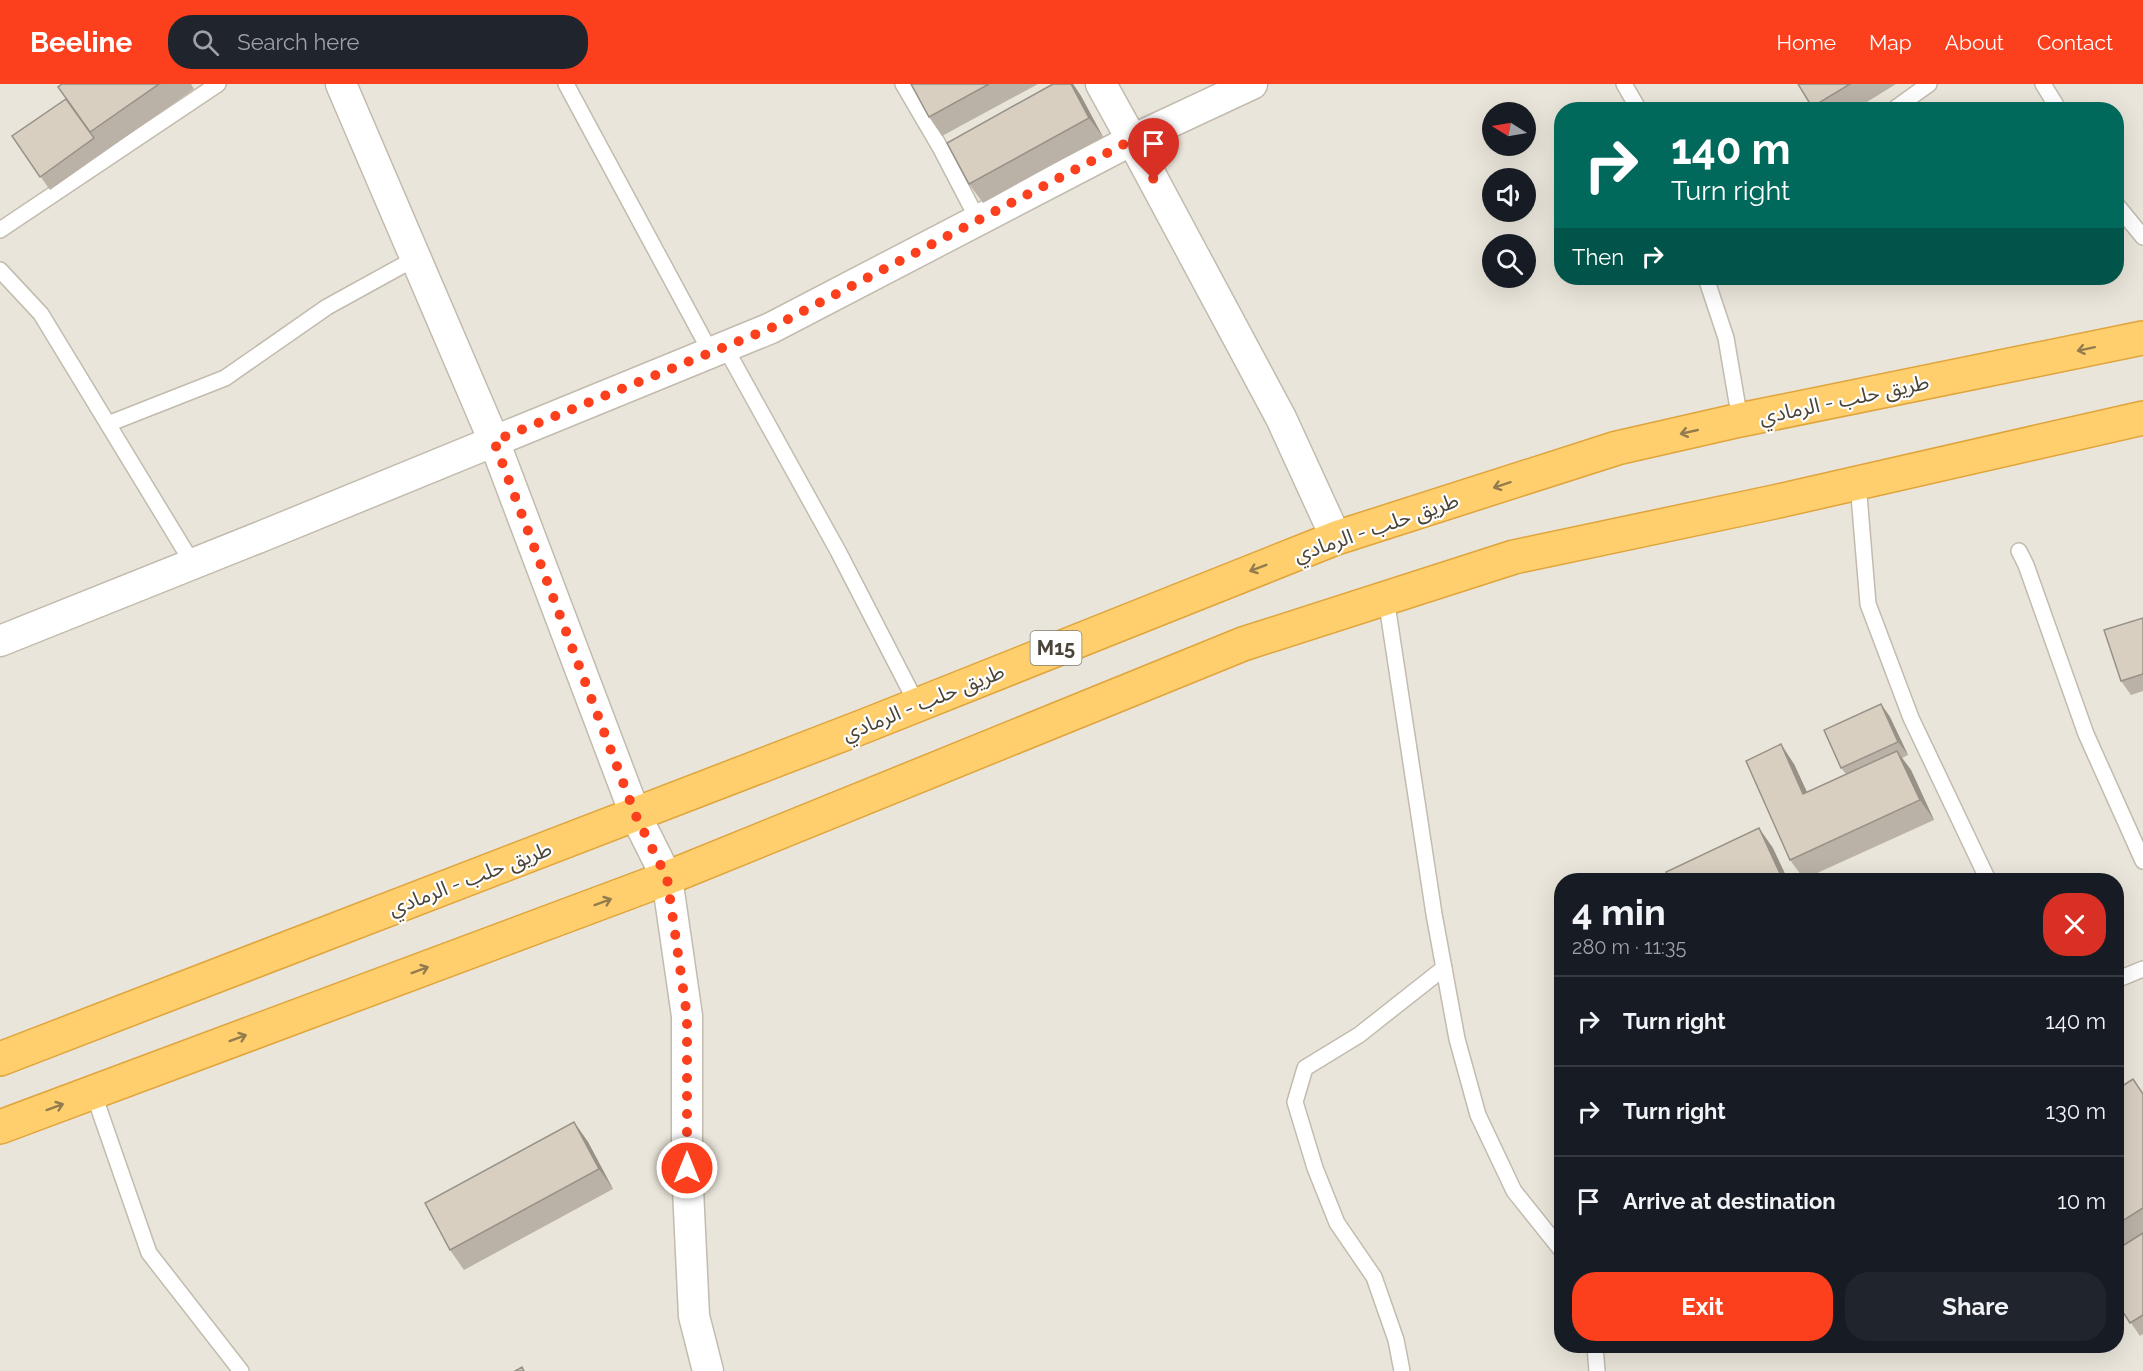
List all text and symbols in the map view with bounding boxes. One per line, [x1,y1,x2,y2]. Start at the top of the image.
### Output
search box [168,15,588,69]
text: Beeline [30,26,132,59]
icon: search [189,26,222,59]
text: Search here [237,29,359,55]
text: Home [1777,30,1836,55]
text: Map [1869,30,1912,55]
text: About [1945,30,2004,55]
text: Contact [2037,30,2113,55]
north arrow [1482,102,1536,156]
map controls [1482,102,1536,288]
pin [1128,118,1179,180]
text: 140 m [1671,125,1791,174]
icon: right [1572,126,1650,204]
icon: arrive [1137,127,1170,160]
button: sound [1482,168,1536,222]
text: Turn right [1671,175,1790,206]
button: search [1482,234,1536,288]
icon: right [1636,240,1669,273]
text: Then [1572,244,1624,270]
one-way arrow [2076,344,2096,355]
street label: طريق حلب - الرمادي [1757,369,1932,433]
one-way arrow [1680,426,1699,438]
one-way arrow [1493,480,1512,491]
street label: طريق حلب - الرمادي [1290,487,1463,571]
one-way arrow [1249,563,1267,574]
road number: M15 [1030,631,1082,665]
street label: طريق حلب - الرمادي [838,658,1009,750]
street label: طريق حلب - الرمادي [385,835,557,924]
text: 4 min [1572,891,1666,933]
button: close [2043,893,2106,956]
one-way arrow [593,896,612,907]
text: 280 m · 11:35 [1572,935,1686,959]
one-way arrow [410,964,429,975]
icon: right [1572,1005,1605,1038]
text: Turn right [1623,1008,1726,1034]
text: 140 m [2045,1008,2106,1034]
one-way arrow [228,1032,246,1043]
icon: right [1572,1095,1605,1128]
text: Turn right [1623,1098,1726,1124]
text: 130 m [2046,1098,2106,1124]
one-way arrow [45,1100,64,1111]
position arrow [655,1136,719,1200]
icon: arrive [1572,1185,1605,1218]
text: Arrive at destination [1623,1188,1836,1214]
text: 10 m [2057,1188,2106,1214]
button: Exit [1572,1272,1833,1341]
button: Share [1845,1272,2106,1341]

